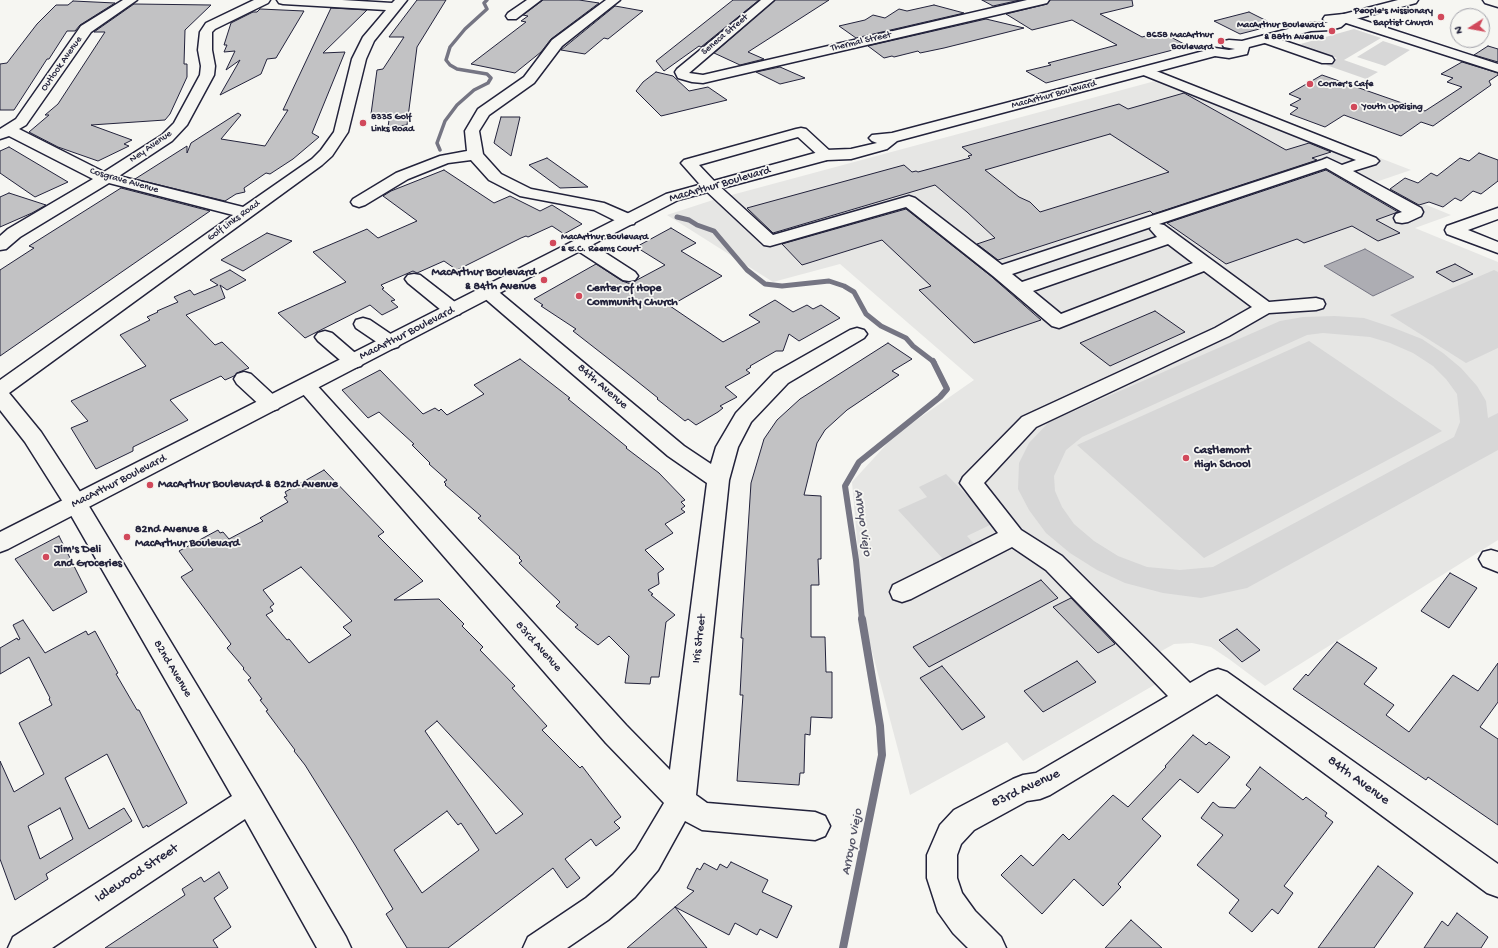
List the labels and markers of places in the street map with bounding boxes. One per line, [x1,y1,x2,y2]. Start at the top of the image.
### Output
place label: People's Missionary Baptist Church [1354,5,1433,28]
marker: People's Missionary Baptist Church [1436,12,1446,22]
place label: MacArthur Boulevard & 88th Avenue [1237,19,1324,42]
marker: MacArthur Boulevard & 88th Avenue [1327,26,1337,36]
place label: 8658 MacArthur Boulevard [1146,29,1213,52]
marker: 8658 MacArthur Boulevard [1216,36,1226,46]
place label: Corner's Cafe [1318,78,1373,90]
marker: Corner's Cafe [1305,79,1315,89]
place label: Youth UpRising [1362,101,1423,113]
marker: Youth UpRising [1349,102,1359,112]
place label: 8335 Golf Links Road [371,111,414,134]
marker: 8335 Golf Links Road [358,118,368,128]
place label: MacArthur Boulevard & E.C. Reems Court [561,231,648,254]
marker: MacArthur Boulevard & E.C. Reems Court [548,238,558,248]
place label: MacArthur Boulevard & 84th Avenue [431,266,536,294]
marker: MacArthur Boulevard & 84th Avenue [539,275,549,285]
place label: Center of Hope Community Church [587,282,678,310]
marker: Center of Hope Community Church [574,291,584,301]
place label: Castlemont High School [1194,444,1251,472]
marker: Castlemont High School [1181,453,1191,463]
place label: MacArthur Boulevard & 82nd Avenue [158,478,338,492]
marker: MacArthur Boulevard & 82nd Avenue [145,480,155,490]
place label: 82nd Avenue & MacArthur Boulevard [135,523,240,551]
marker: 82nd Avenue & MacArthur Boulevard [122,532,132,542]
place label: Jim's Deli and Groceries [54,543,122,571]
marker: Jim's Deli and Groceries [41,552,51,562]

